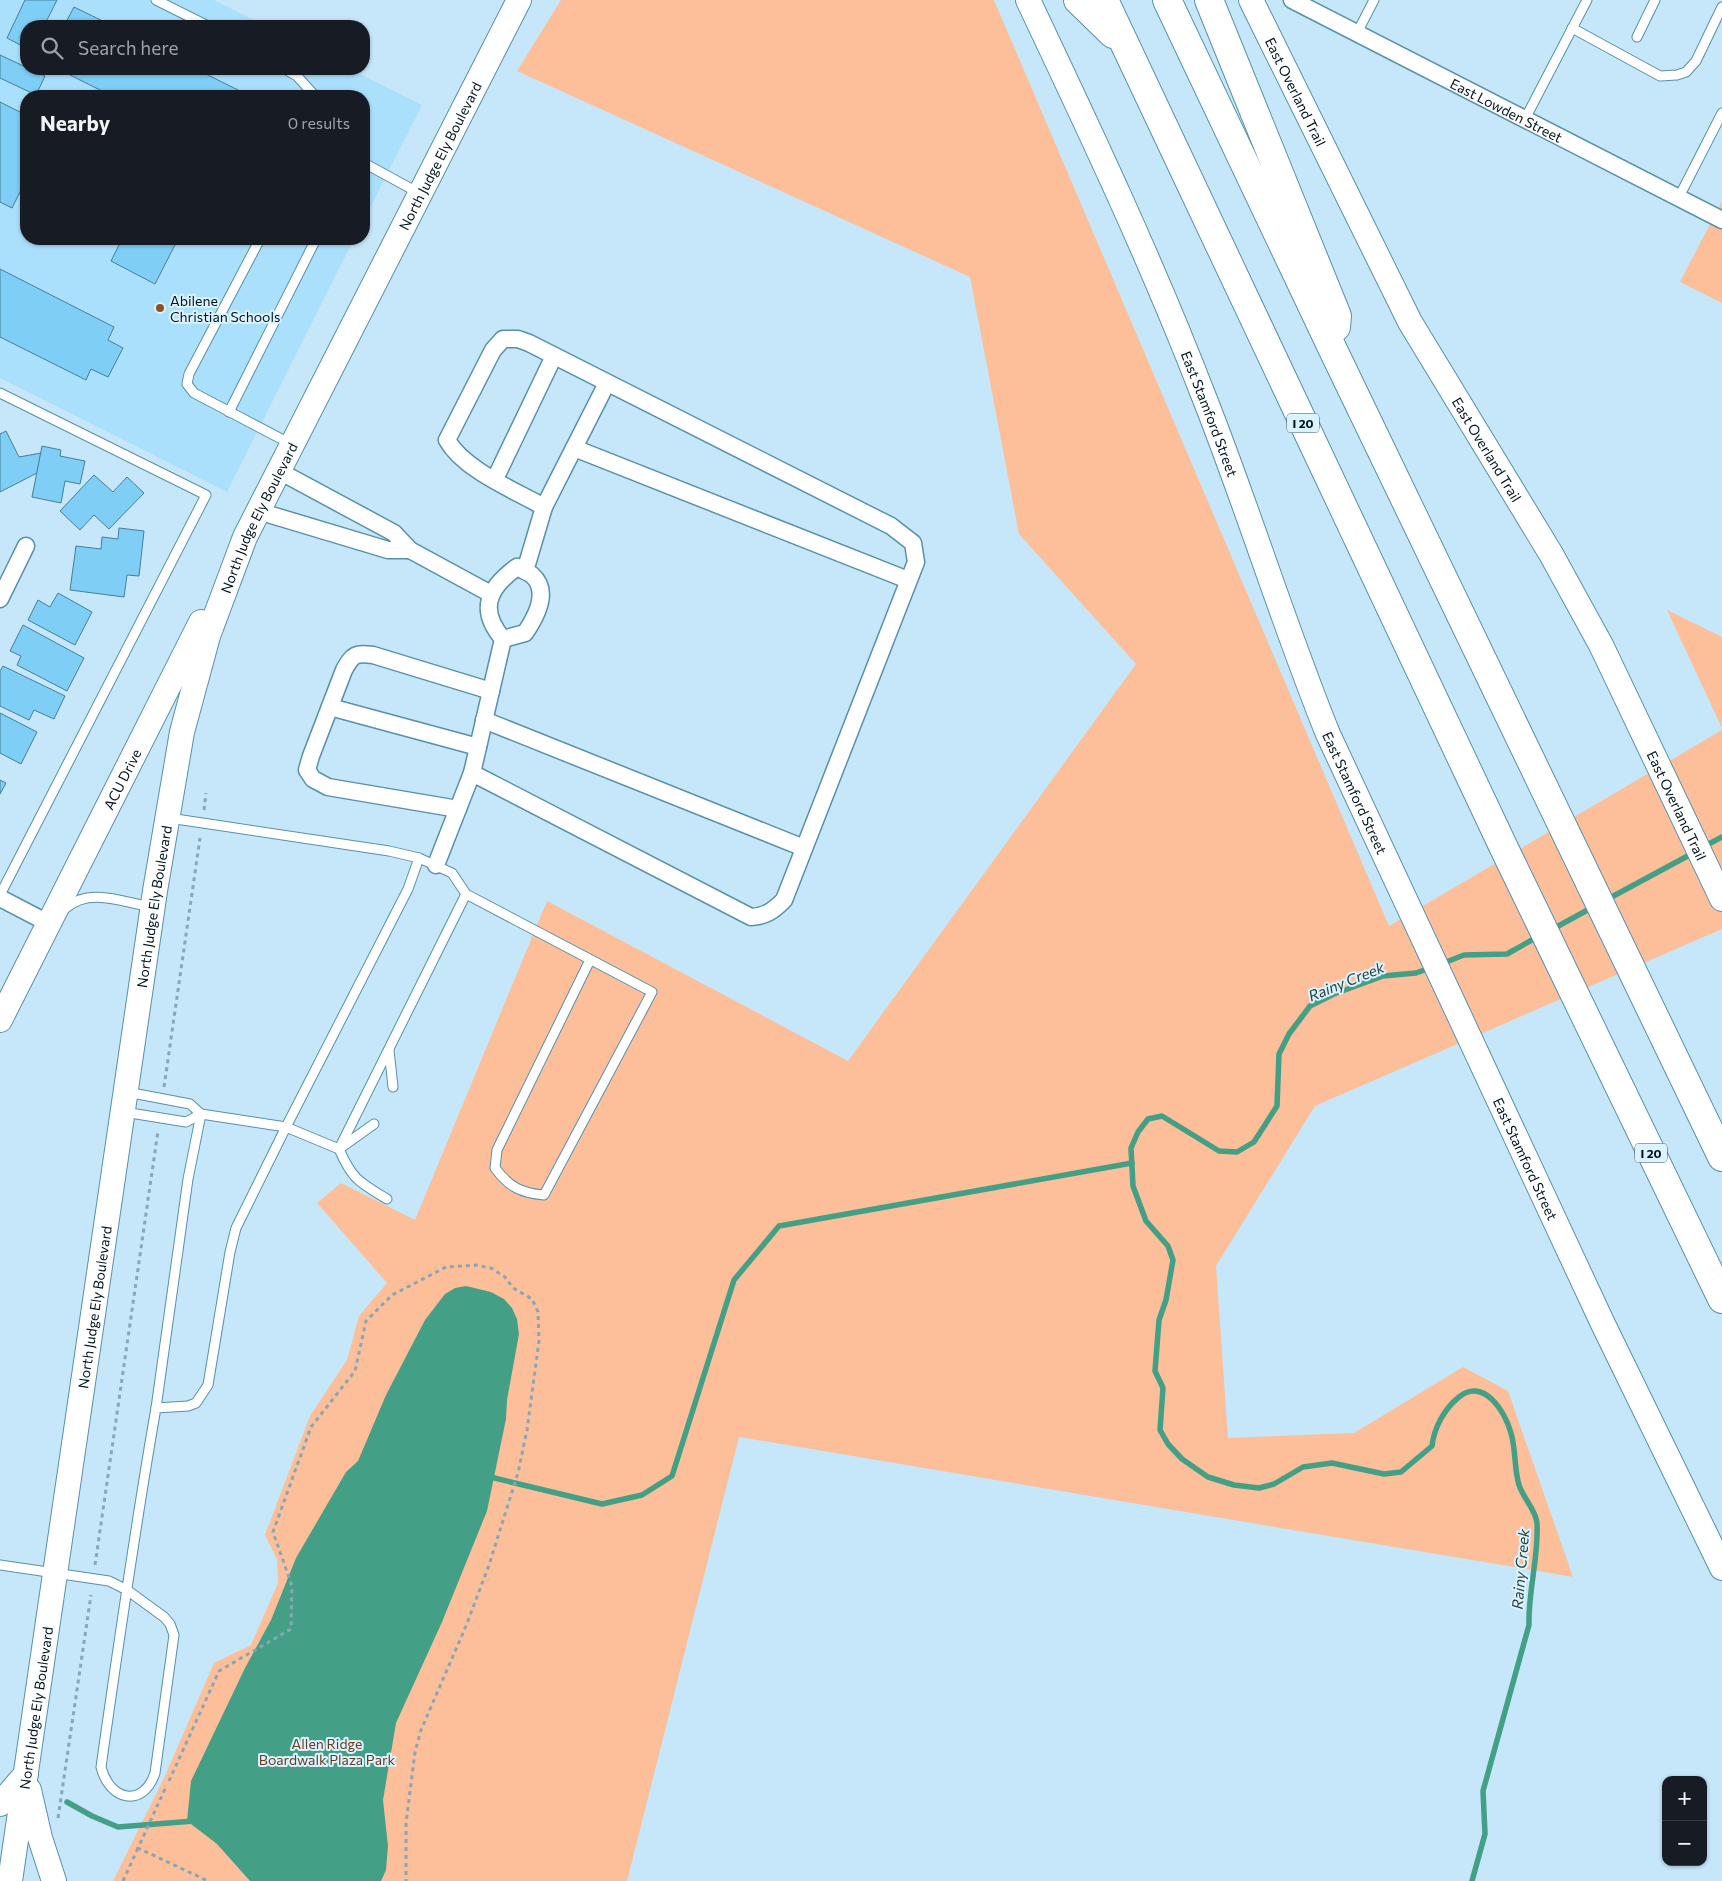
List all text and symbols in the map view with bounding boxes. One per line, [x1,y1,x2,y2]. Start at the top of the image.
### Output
search box [20,20,370,75]
icon: search [38,34,66,62]
street label: East Overland Trail [1262,34,1330,149]
text: Search here [78,36,178,59]
street label: East Lowden Street [1448,74,1566,146]
street label: North Judge Ely Boulevard [395,79,484,233]
text: Nearby [40,110,110,135]
text: 0 results [288,113,350,132]
place label: Abilene Christian Schools [170,292,280,325]
marker: Abilene Christian Schools [154,302,166,314]
street label: East Stamford Street [1178,348,1242,479]
street label: East Overland Trail [1449,394,1526,505]
road number: I 20 [1287,413,1319,432]
street label: North Judge Ely Boulevard [216,440,300,595]
street label: East Stamford Street [1319,729,1391,857]
street label: ACU Drive [99,746,144,812]
street label: East Overland Trail [1644,748,1711,863]
street label: North Judge Ely Boulevard [132,824,175,989]
water label: Rainy Creek [1305,957,1388,1004]
street label: East Stamford Street [1490,1095,1562,1223]
road number: I 20 [1635,1144,1667,1162]
street label: North Judge Ely Boulevard [74,1225,114,1390]
water label: Rainy Creek [1508,1527,1533,1610]
street label: North Judge Ely Boulevard [15,1625,56,1790]
park label: Allen Ridge Boardwalk Plaza Park [259,1735,396,1768]
map controls [1662,1776,1707,1866]
button: + [1662,1776,1707,1821]
button: − [1662,1821,1707,1866]

